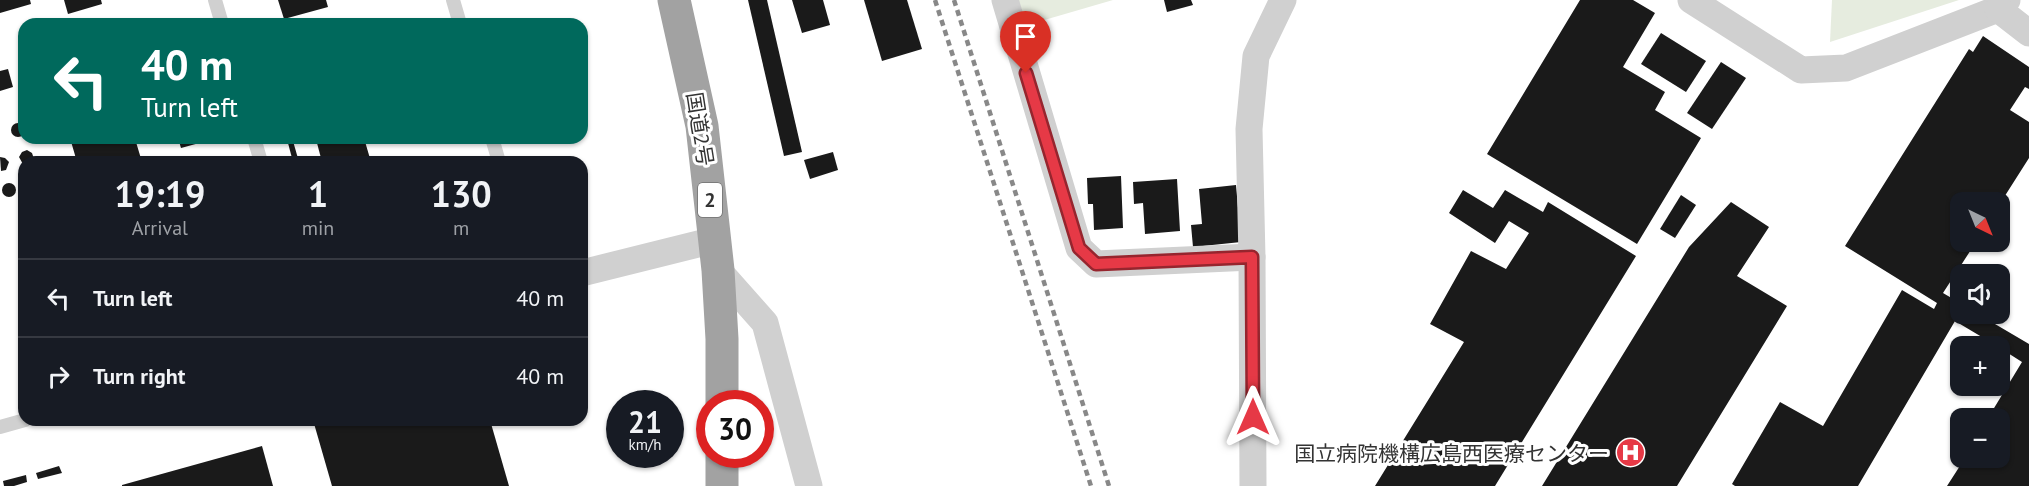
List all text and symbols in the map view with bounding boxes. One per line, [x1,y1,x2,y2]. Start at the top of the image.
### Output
pin [1000,11,1051,73]
icon: arrive [1009,20,1042,53]
text: 40 m [141,37,233,92]
icon: left [42,42,120,120]
text: Turn left [141,90,238,124]
street label: 国道2号 [681,90,719,168]
text: 19:19 [114,170,206,217]
text: 1 [308,170,328,217]
text: 130 [431,170,492,217]
road number: 2 [698,183,722,217]
north arrow [1950,192,2010,252]
map controls [1950,192,2010,468]
text: Arrival [132,215,188,241]
text: min [302,215,334,241]
text: m [453,215,469,241]
button: sound [1950,264,2010,324]
icon: left [42,282,75,315]
text: Turn left [93,284,173,312]
text: 40 m [516,284,564,312]
button: + [1950,336,2010,396]
icon: right [42,360,75,393]
text: Turn right [93,362,185,390]
text: 40 m [516,362,564,390]
position arrow [1221,385,1285,449]
speed limit sign: 30 [696,390,774,468]
text: 21 [628,402,662,441]
button: − [1950,408,2010,468]
text: km/h [629,435,661,454]
hospital icon: 国立病院機構広島西医療センター [1614,437,1646,469]
place label: 国立病院機構広島西医療センター [1294,440,1609,467]

